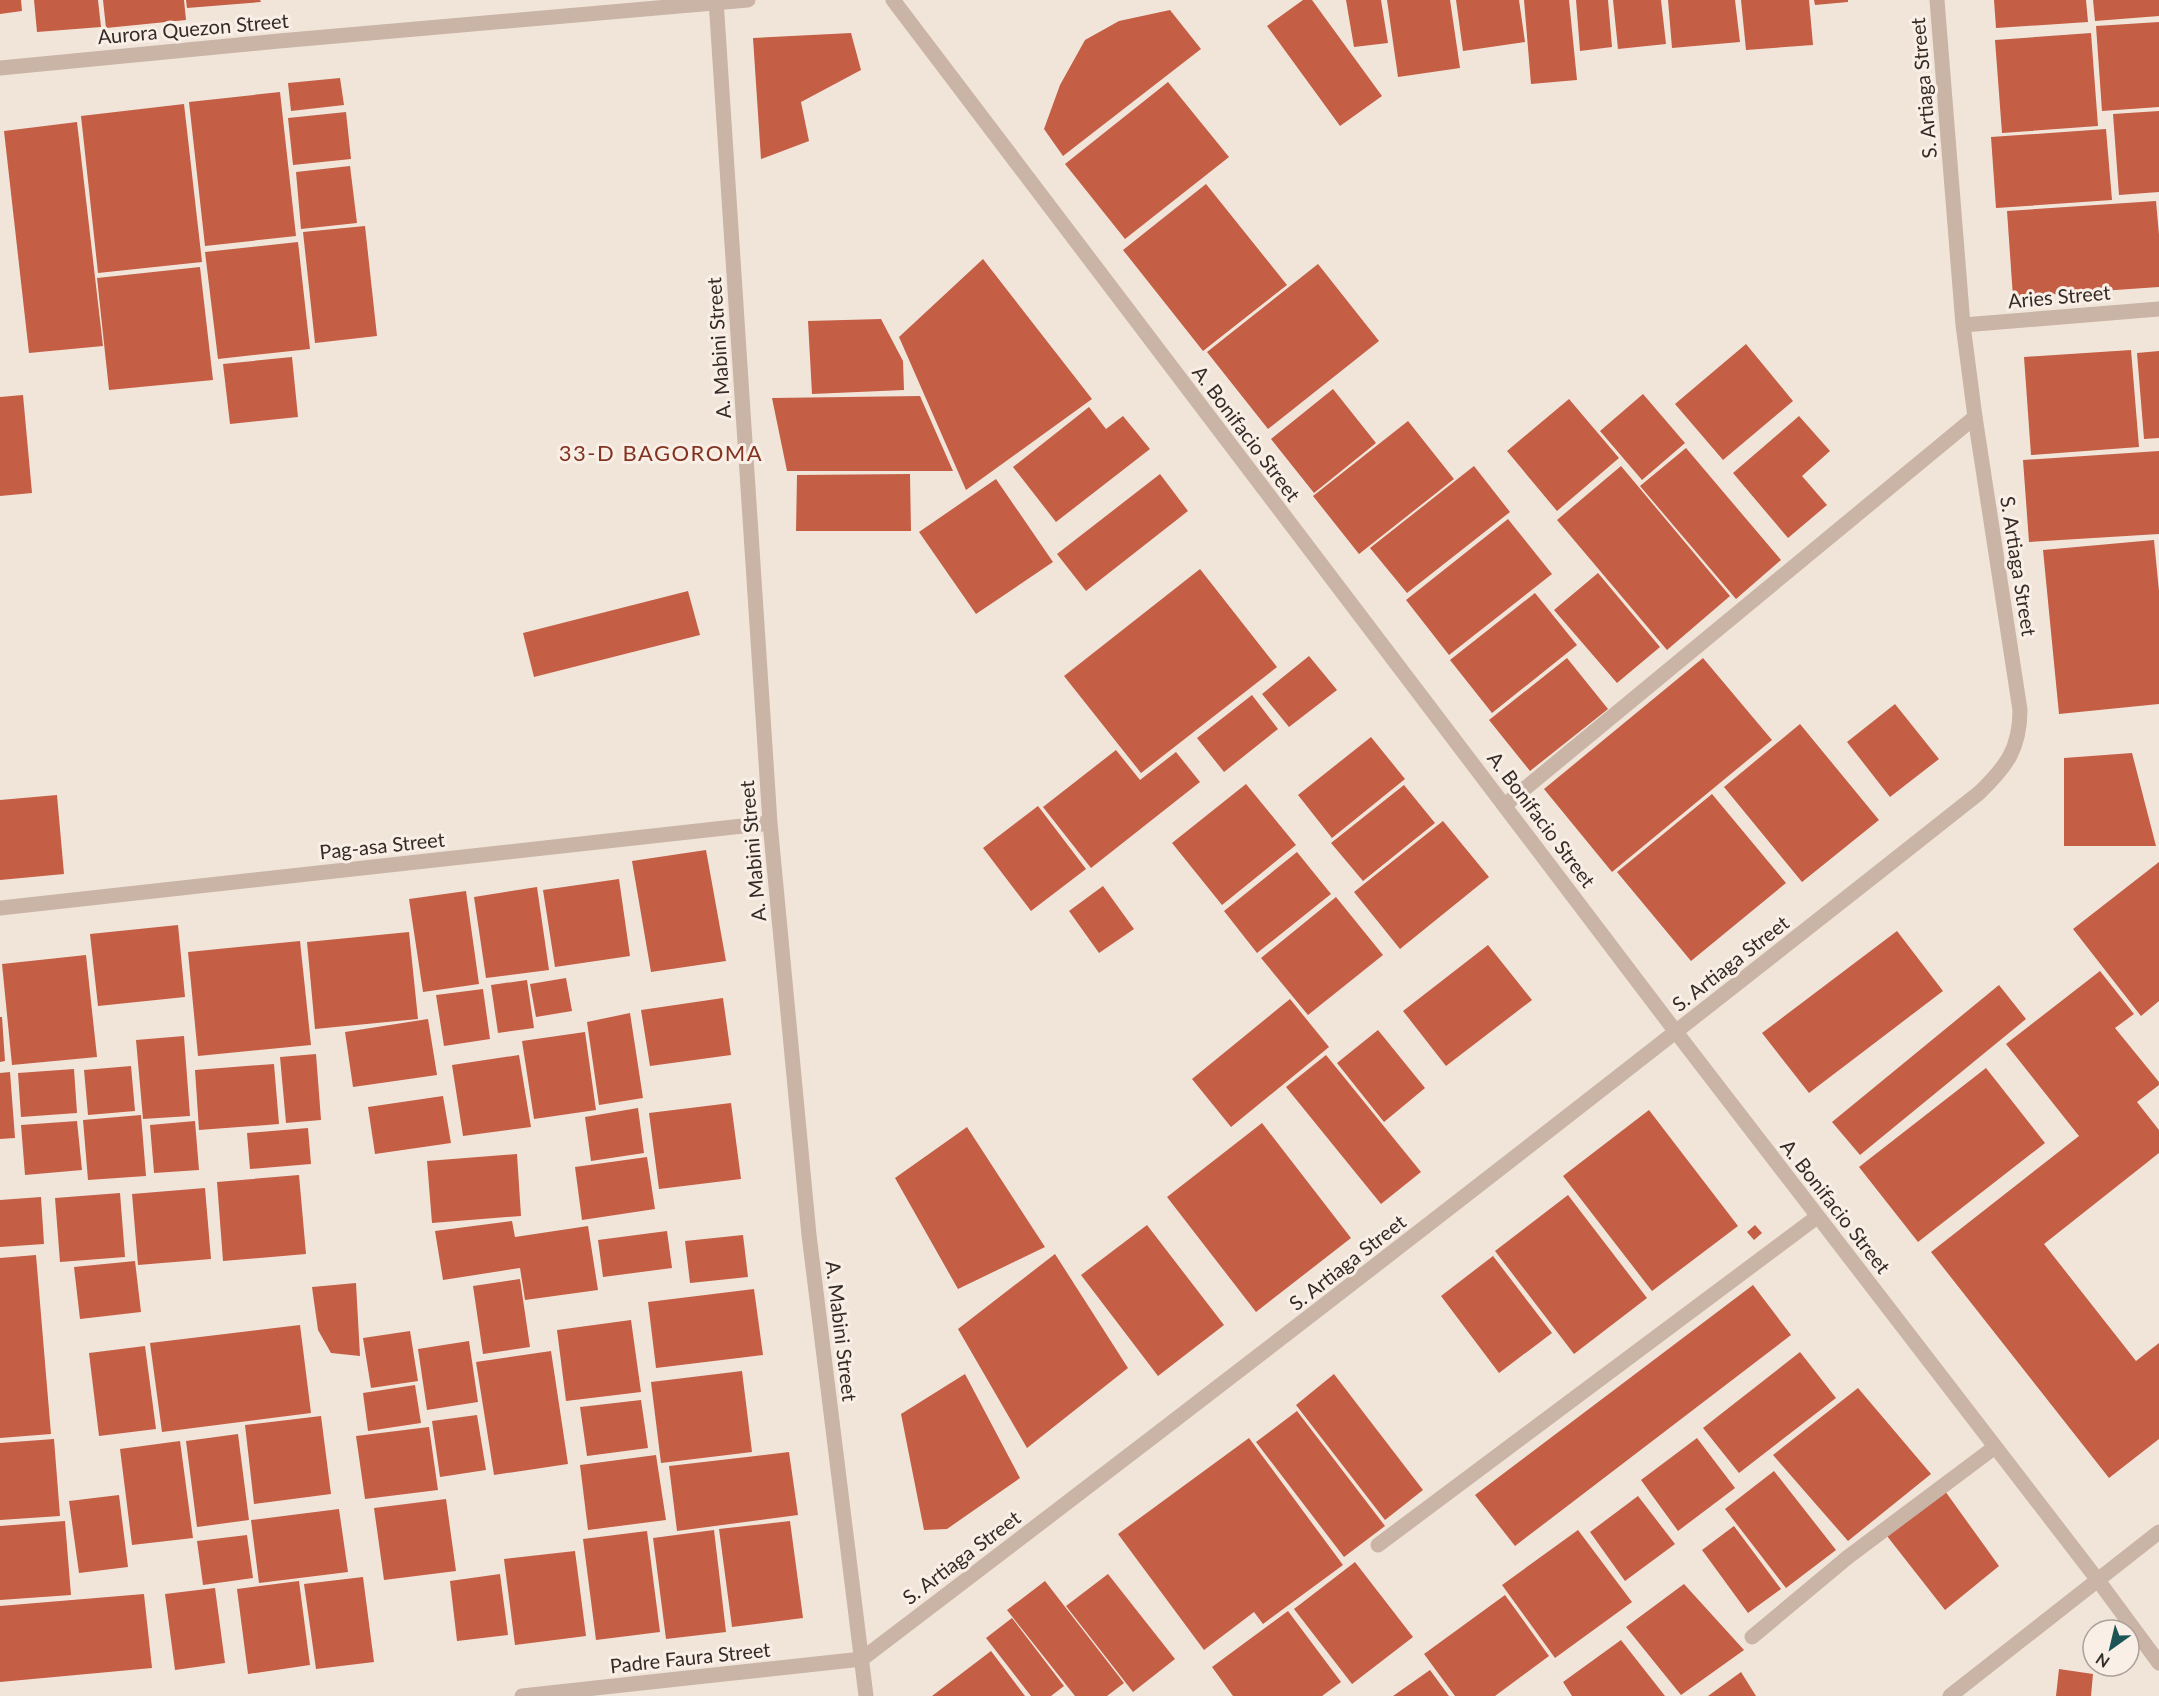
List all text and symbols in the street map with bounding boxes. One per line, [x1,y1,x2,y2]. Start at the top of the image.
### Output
street label: Aurora Quezon Street [97,8,289,48]
street label: S. Artiaga Street [1905,17,1941,159]
street label: A. Mabini Street [701,277,735,419]
street label: Aries Street [2007,280,2111,312]
street label: A. Bonifacio Street [1188,360,1306,506]
district label: 33-D BAGOROMA [559,439,763,466]
street label: S. Artiaga Street [1996,494,2042,638]
street label: A. Bonifacio Street [1483,746,1601,892]
street label: A. Mabini Street [734,780,770,922]
street label: Pag-asa Street [318,826,446,864]
street label: S. Artiaga Street [1667,910,1793,1016]
street label: A. Bonifacio Street [1776,1134,1896,1278]
street label: S. Artiaga Street [1284,1209,1410,1315]
street label: A. Mabini Street [821,1259,863,1403]
street label: S. Artiaga Street [897,1505,1025,1609]
north arrow [2081,1618,2141,1678]
street label: Padre Faura Street [609,1637,771,1677]
text: N [2092,1650,2113,1672]

